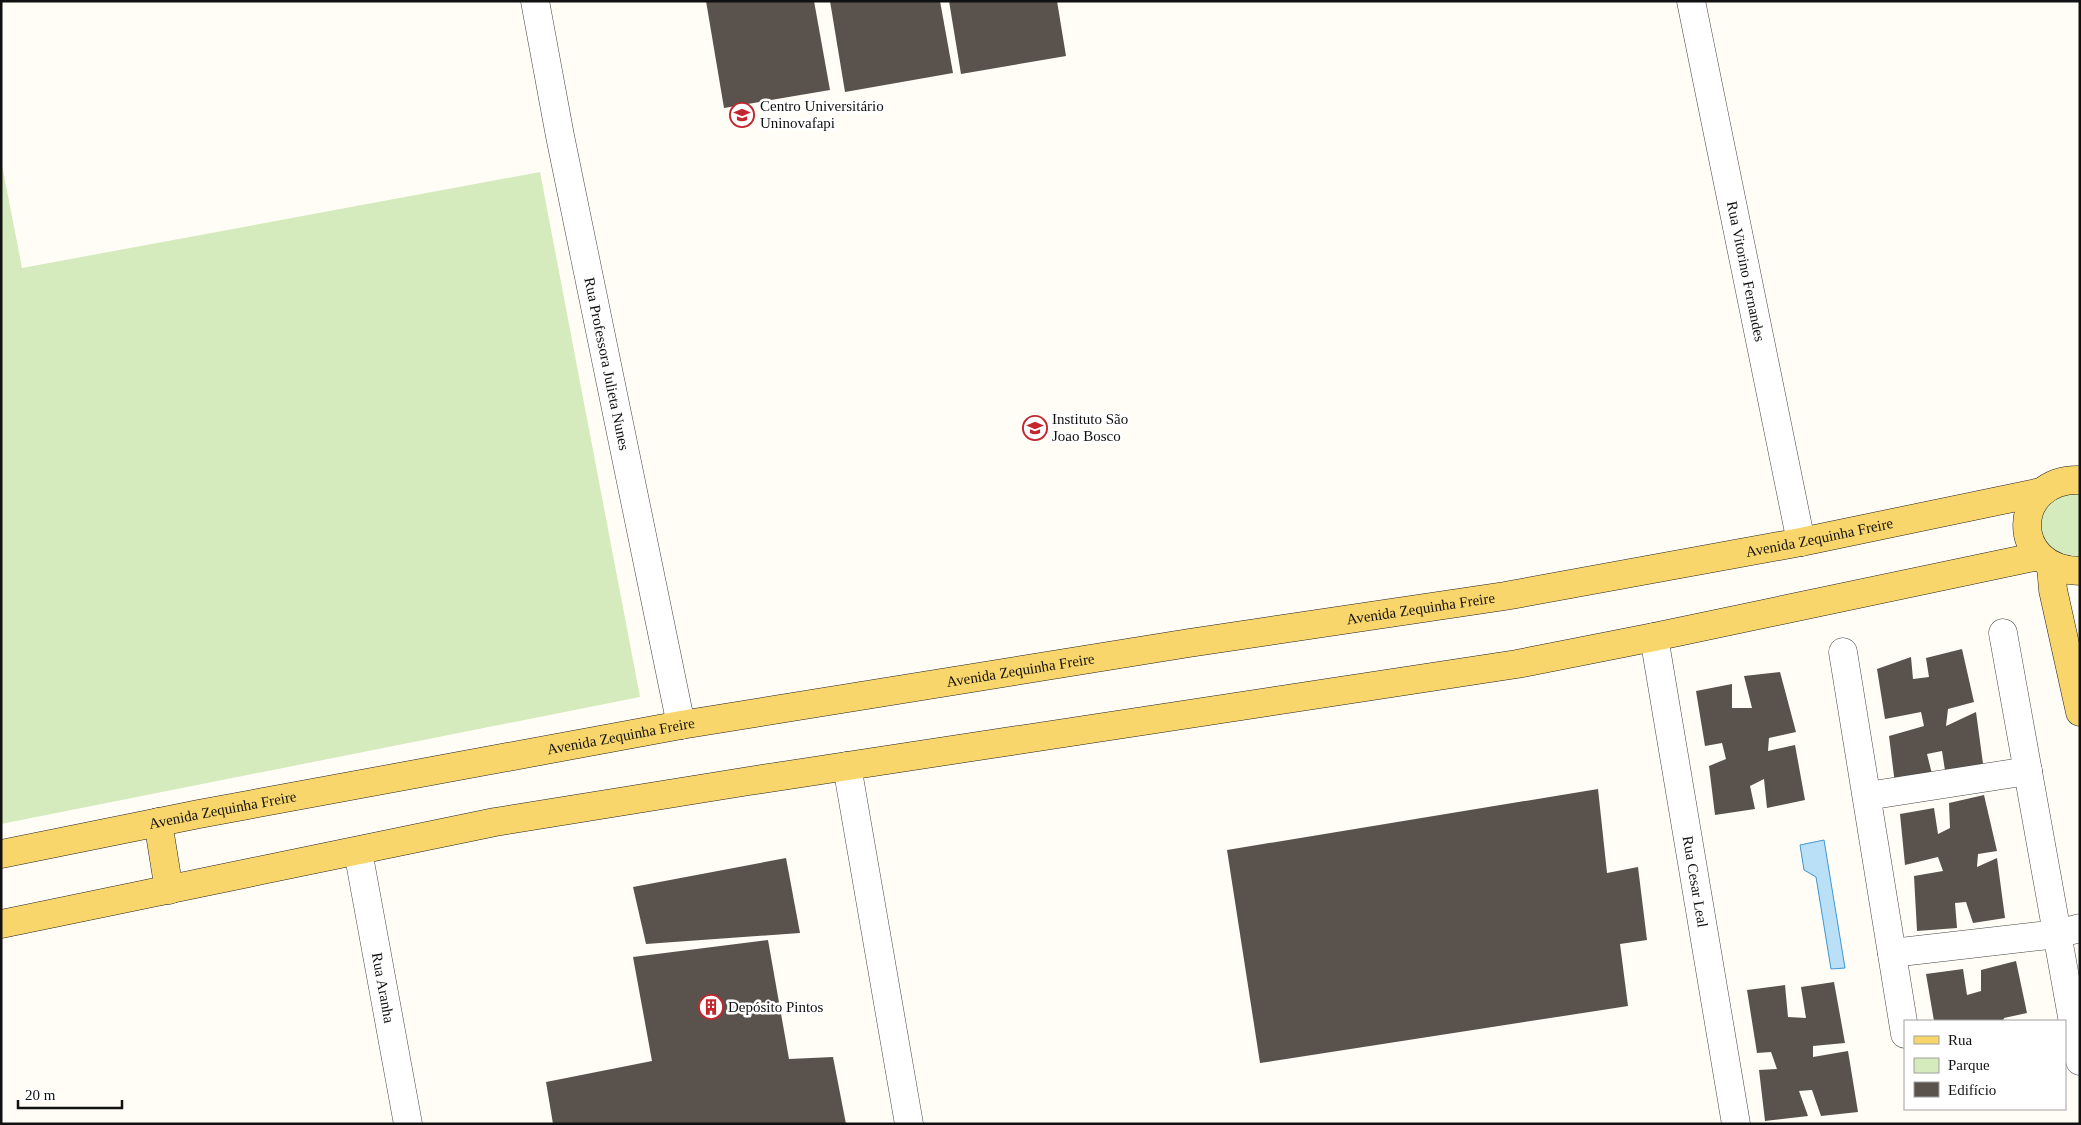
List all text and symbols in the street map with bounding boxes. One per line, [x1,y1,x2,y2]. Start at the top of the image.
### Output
place label: Centro Universitário Uninovafapi [760,98,884,131]
school or university icon: Centro Universitário Uninovafapi [729,102,755,128]
street label: Rua Vitorino Fernandes [1724,200,1768,343]
street label: Rua Professora Julieta Nunes [581,276,632,452]
place label: Instituto São Joao Bosco [1052,411,1128,444]
school or university icon: Instituto São Joao Bosco [1022,415,1048,441]
street label: Avenida Zequinha Freire [1744,515,1895,560]
street label: Avenida Zequinha Freire [1345,590,1496,627]
street label: Avenida Zequinha Freire [945,650,1096,690]
street label: Avenida Zequinha Freire [546,715,696,758]
street label: Avenida Zequinha Freire [148,788,298,832]
street label: Rua Cesar Leal [1680,835,1711,929]
street label: Rua Aranha [369,951,397,1025]
building icon: Depósito Pintos [698,994,724,1020]
place label: Depósito Pintos [728,999,824,1015]
legend [1904,1020,2066,1110]
text: Rua [1948,1032,1973,1048]
text: Parque [1948,1057,1990,1073]
scale bar [18,1078,121,1110]
text: Edifício [1948,1082,1996,1098]
text: 20 m [25,1087,56,1103]

